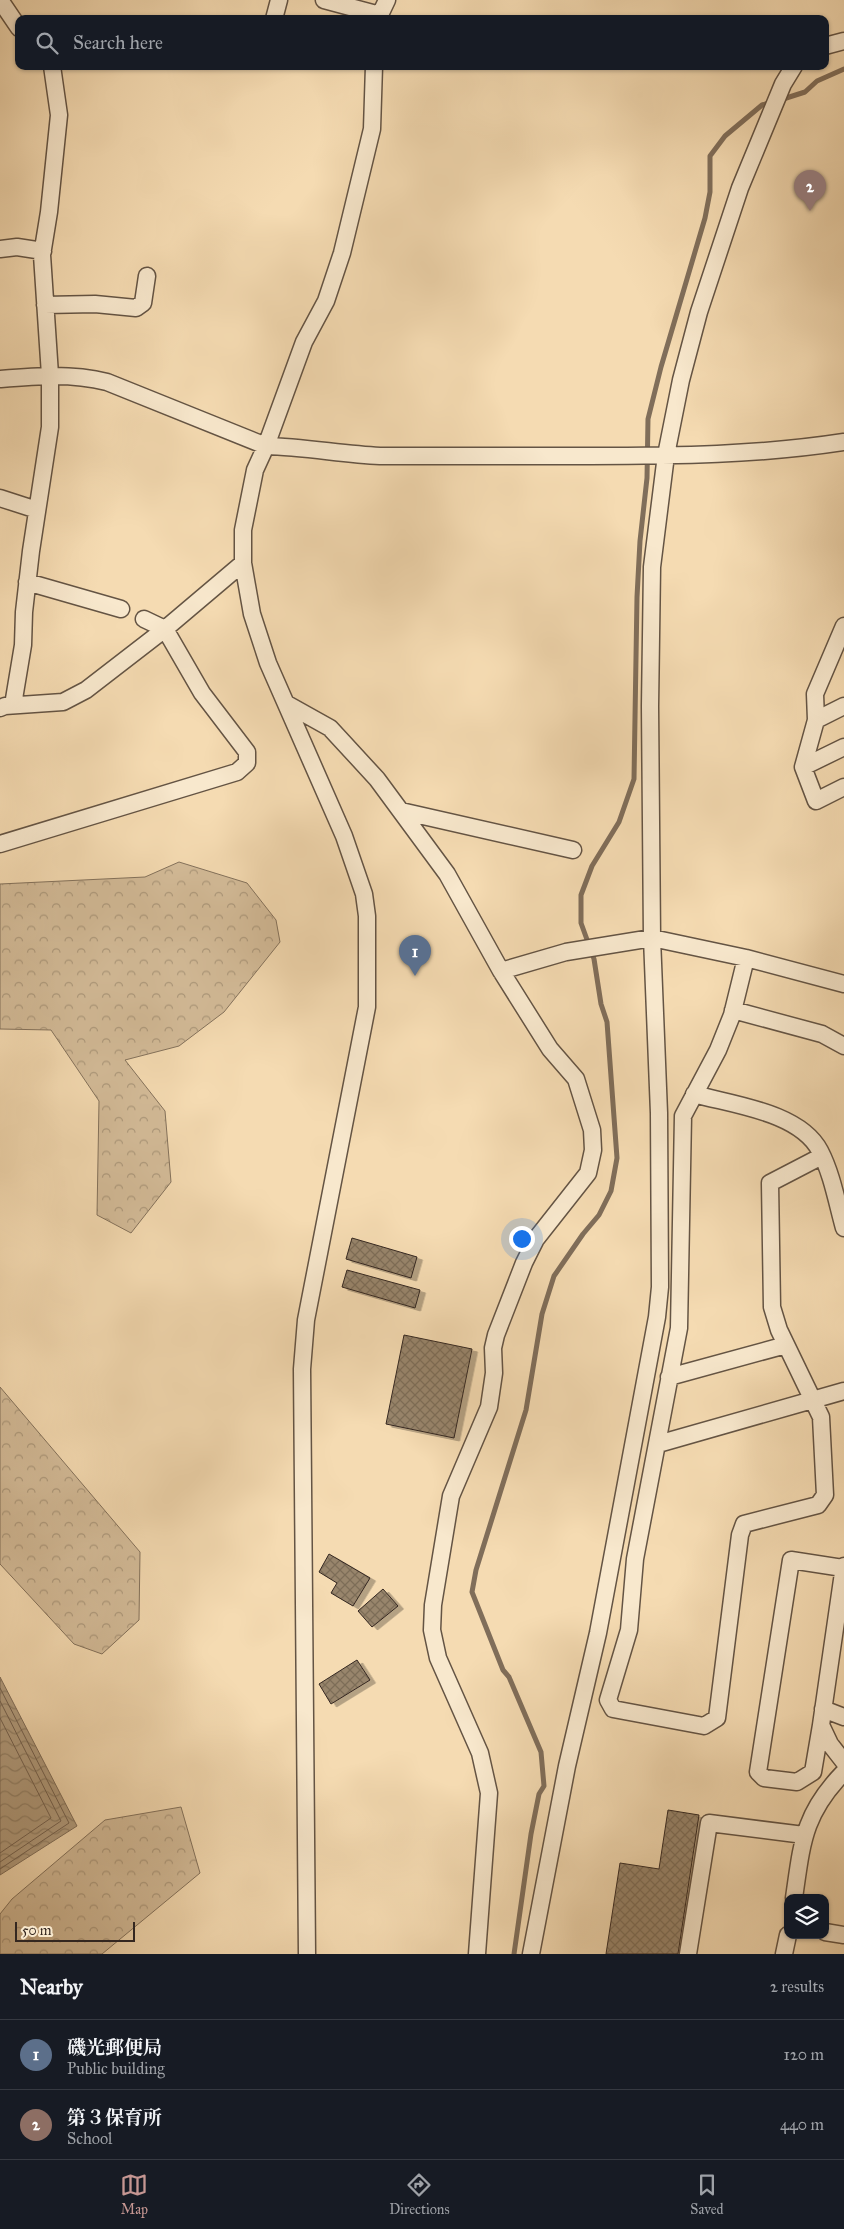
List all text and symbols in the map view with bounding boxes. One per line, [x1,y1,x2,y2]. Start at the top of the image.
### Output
search box [15,15,829,70]
icon: search [33,29,61,57]
text: Search here [73,31,163,54]
pin: 2 [794,170,826,211]
pin: 1 [399,935,431,976]
your location [509,1226,535,1252]
map controls [784,1894,829,1939]
button: layers [784,1894,829,1939]
scale bar [15,1919,135,1942]
text: 50 m [22,1922,51,1939]
text: Nearby [20,1974,83,2000]
text: 2 results [770,1977,824,1996]
text: 磯光郵便局 [67,2036,162,2059]
text: 1 [33,2045,39,2064]
text: 120 m [784,2045,824,2064]
text: Public building [67,2059,165,2078]
text: 第３保育所 [67,2106,162,2129]
text: 2 [32,2115,40,2134]
text: 440 m [780,2115,824,2134]
text: School [67,2129,112,2148]
tab: Map [120,2171,148,2218]
tab: Directions [389,2171,450,2218]
tab: Saved [690,2171,724,2218]

